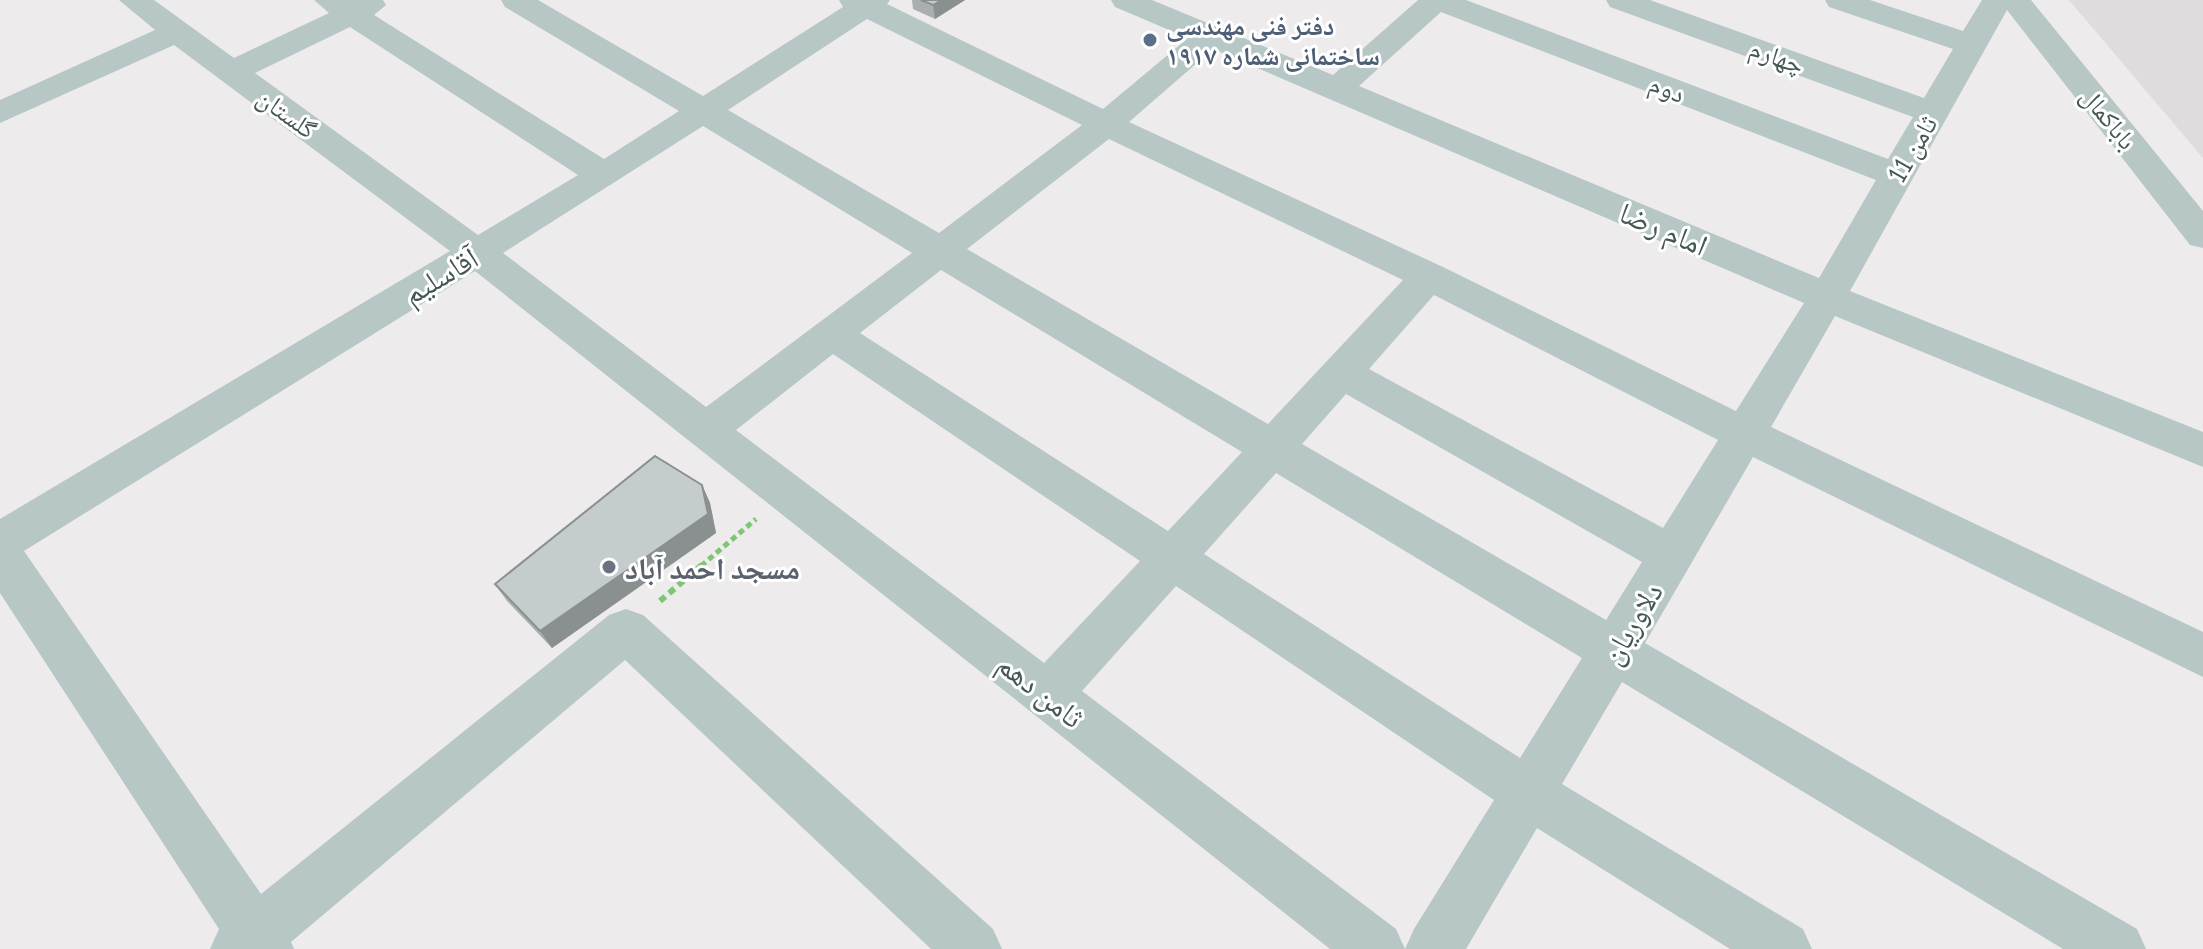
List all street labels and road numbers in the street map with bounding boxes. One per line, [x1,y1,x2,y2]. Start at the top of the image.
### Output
street label: چهارم [1744,31,1809,83]
street label: دوم [1644,66,1690,112]
street label: گلستان [251,80,323,146]
street label: باباکمال [2074,80,2144,156]
street label: ثامن 11 [1880,110,1944,188]
street label: امام رضا [1614,192,1714,265]
street label: آقاسلیم [395,237,487,314]
street label: دلاوریان [1591,575,1671,671]
street label: ثامن دهم [989,644,1092,737]

